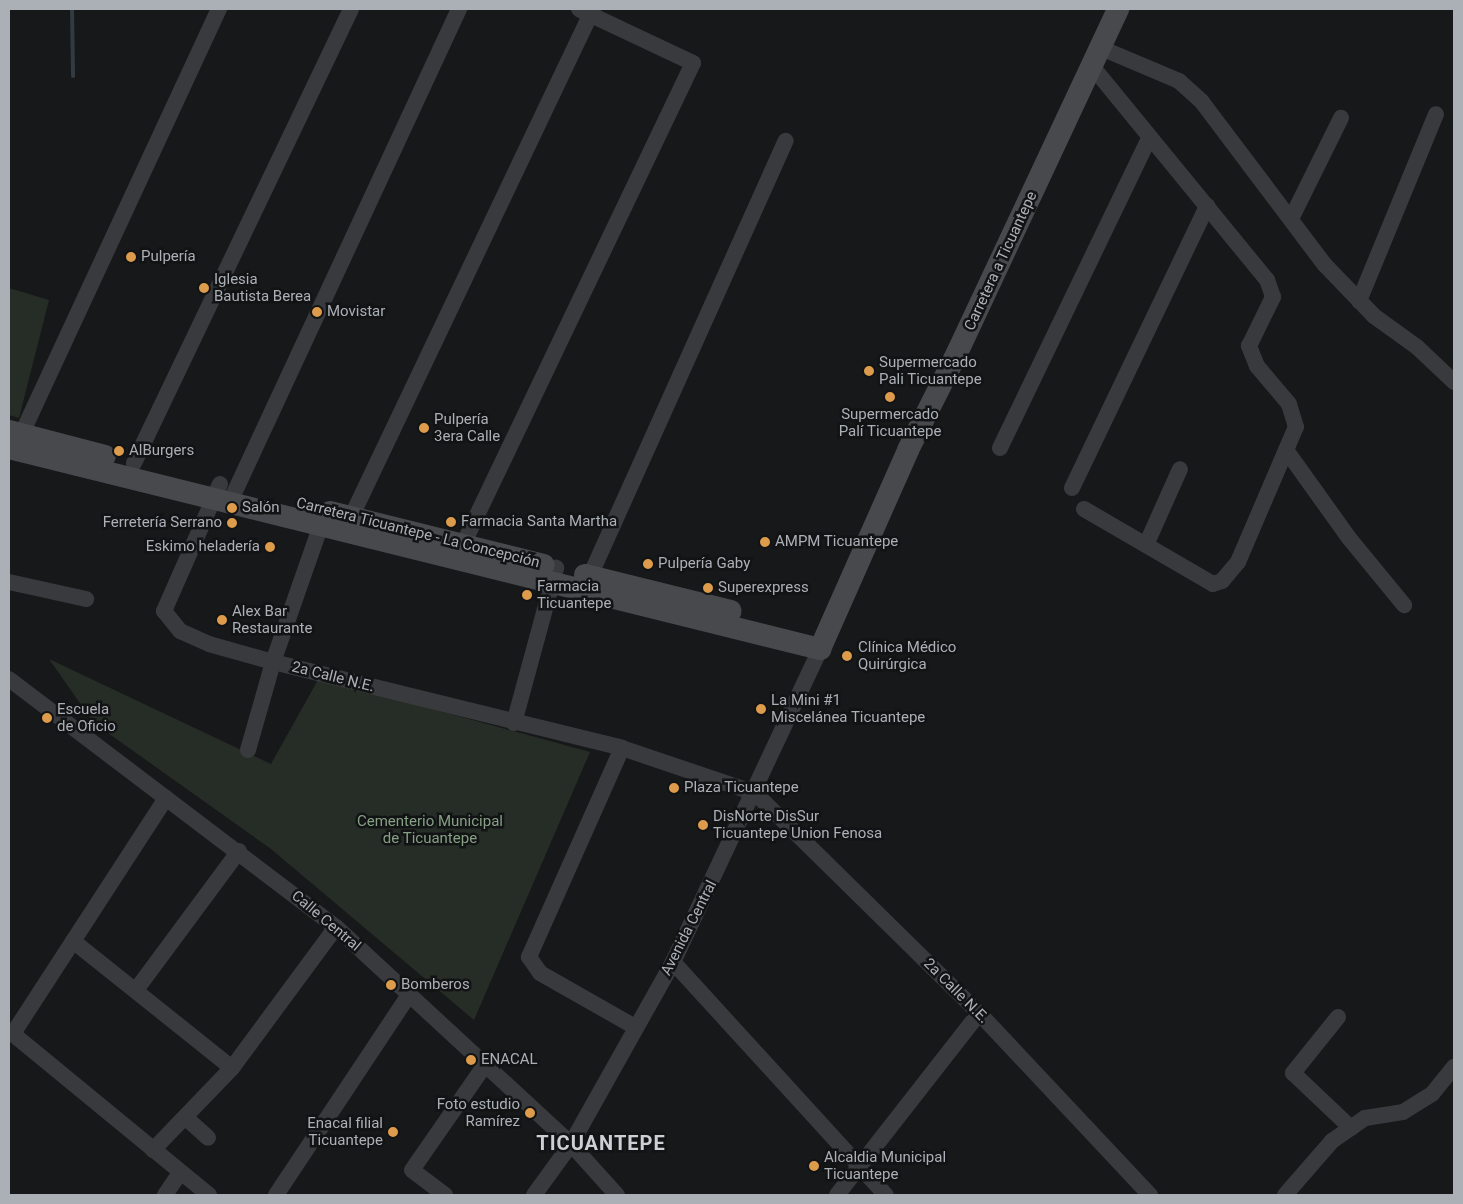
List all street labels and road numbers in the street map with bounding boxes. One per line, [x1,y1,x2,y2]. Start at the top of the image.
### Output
street label: Carretera a Ticuantepe [961,188,1041,334]
street label: Carretera Ticuantepe - La Concepción [294,494,542,572]
street label: 2a Calle N.E. [290,658,376,696]
street label: Avenida Central [657,877,721,979]
street label: Calle Central [288,887,364,955]
street label: 2a Calle N.E. [920,955,992,1027]

